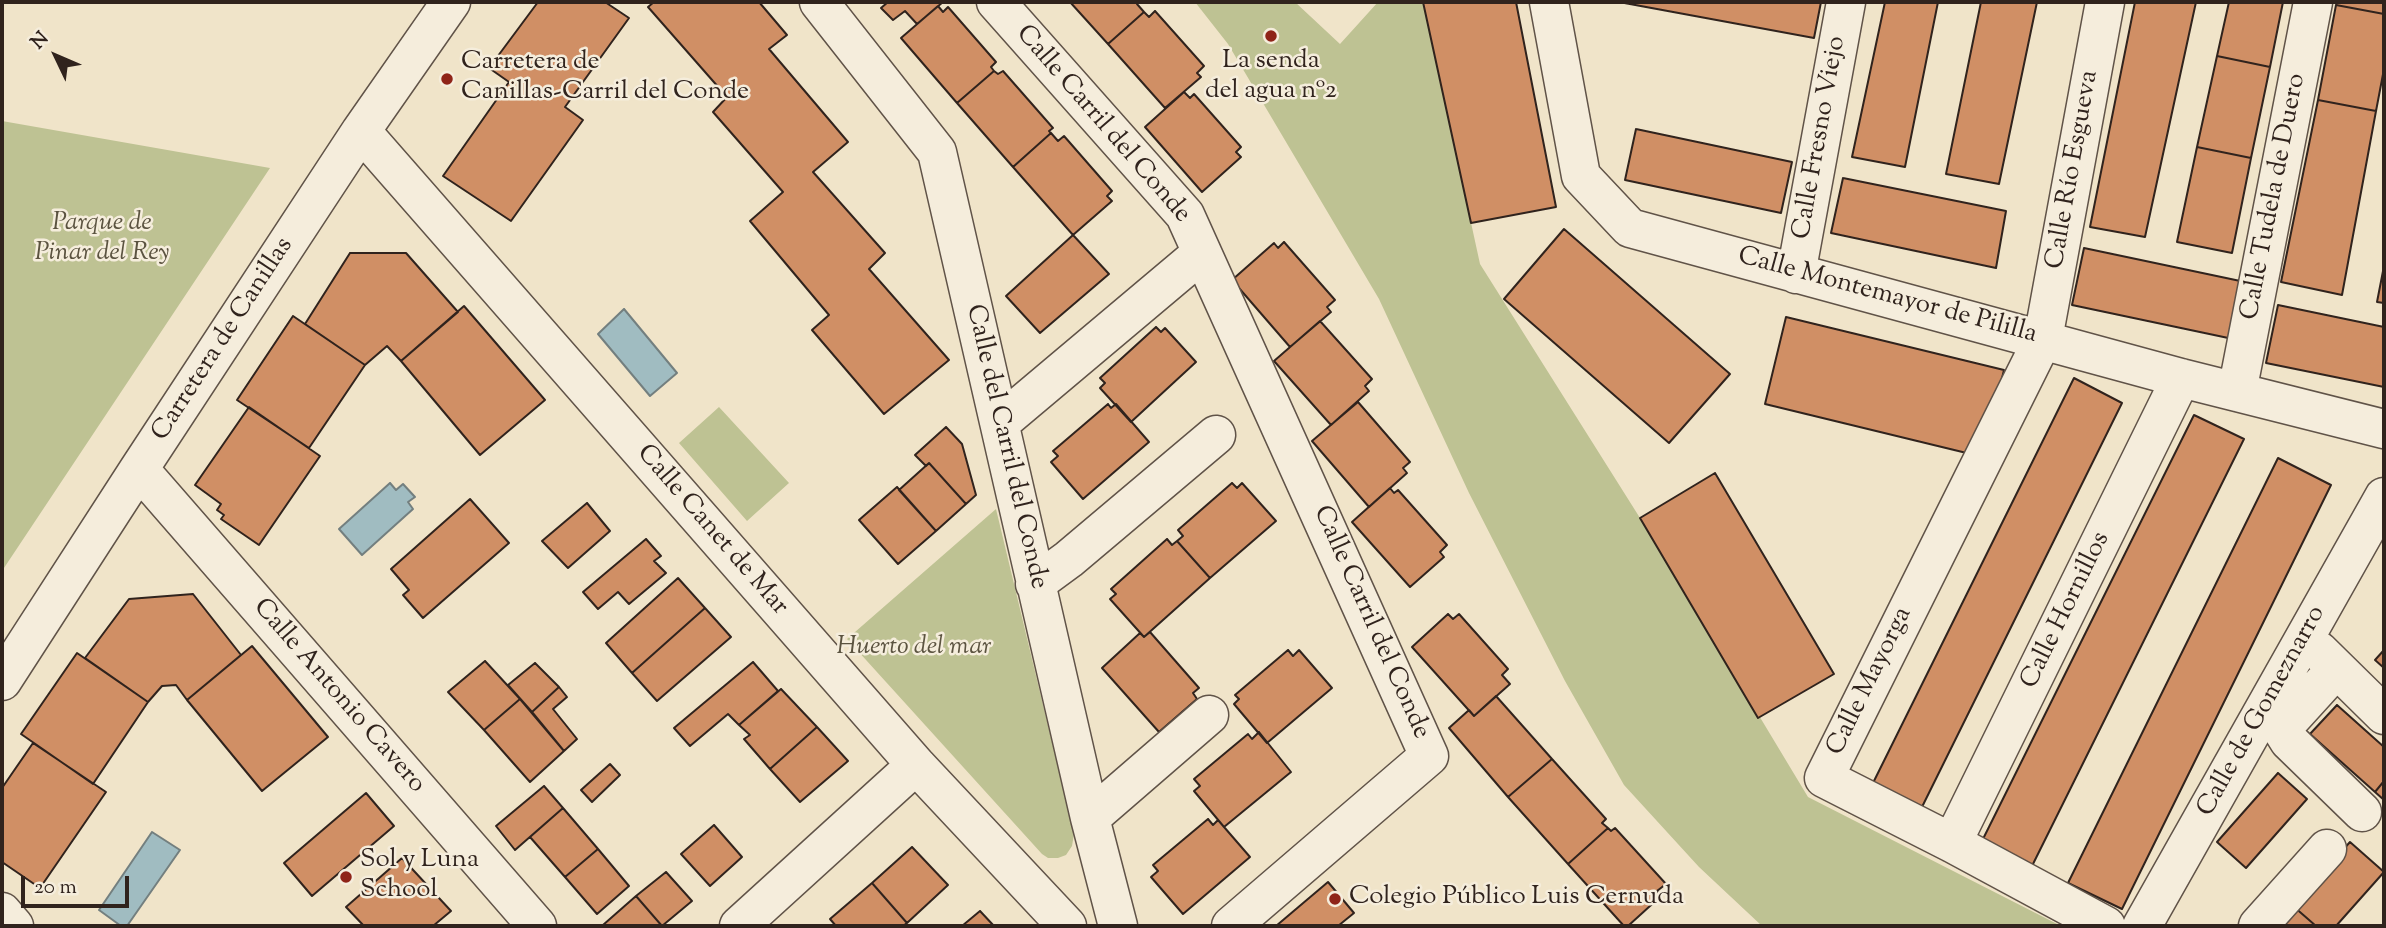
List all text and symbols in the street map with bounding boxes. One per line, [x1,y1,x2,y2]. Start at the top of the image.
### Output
street label: Calle Carril del Conde [1008,20,1196,230]
north arrow [21,21,91,91]
text: N [26,26,56,56]
marker: La senda del agua nº2 [1263,28,1279,44]
street label: Calle Fresno Viejo [1788,34,1854,242]
place label: La senda del agua nº2 [1205,47,1337,108]
place label: Carretera de Canillas-Carril del Conde [461,48,749,110]
street label: Calle Río Esgueva [2041,68,2107,272]
marker: Carretera de Canillas-Carril del Conde [439,71,455,87]
street label: Calle Tudela de Duero [2236,71,2314,323]
park label: Parque de Pinar del Rey [35,209,169,270]
street label: Carretera de Canillas [147,232,301,448]
street label: Calle Montemayor de Pililla [1734,242,2040,352]
street label: Calle del Carril del Conde [957,302,1053,592]
street label: Calle Canet de Mar [628,439,794,623]
street label: Calle Carril del Conde [1305,502,1435,744]
street label: Calle Hornillos [2016,528,2118,694]
street label: Calle Antonio Cavero [245,593,431,801]
street label: Calle de Gomeznarro [2192,601,2334,823]
street label: Calle Mayorga [1822,603,1920,761]
park label: Huerto del mar [836,633,992,665]
place label: Sol y Luna School [360,846,479,908]
scale bar [24,862,133,906]
marker: Sol y Luna School [338,869,354,885]
text: 20 m [34,873,77,903]
place label: Colegio Público Luis Cernuda [1349,883,1684,915]
marker: Colegio Público Luis Cernuda [1327,891,1343,907]

